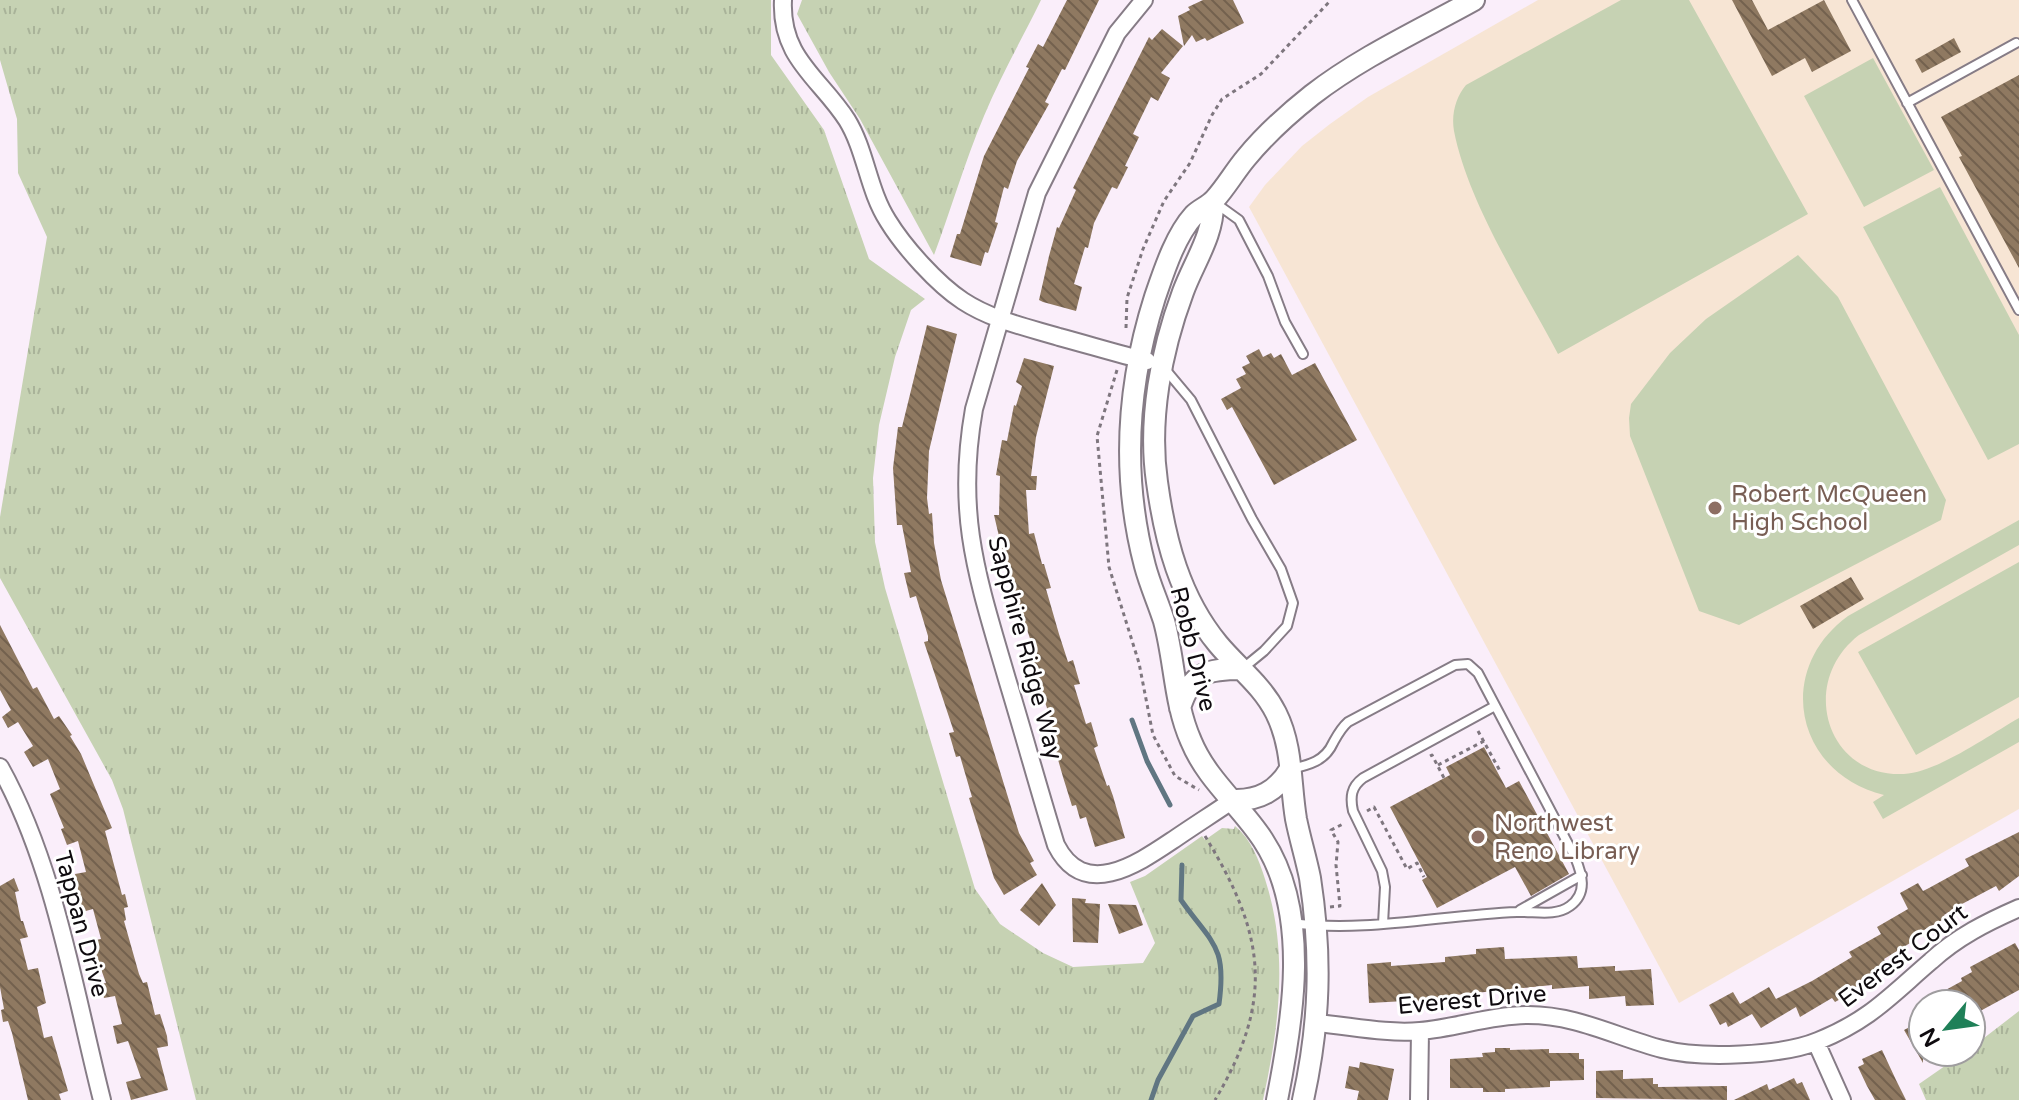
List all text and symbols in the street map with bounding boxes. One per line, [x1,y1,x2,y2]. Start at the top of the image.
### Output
place label: Robert McQueen High School [1731,480,1927,537]
marker: Robert McQueen High School [1706,499,1724,517]
street label: Sapphire Ridge Way [981,533,1069,763]
street label: Robb Drive [1164,584,1222,714]
place label: Northwest Reno Library [1494,809,1640,866]
marker: Northwest Reno Library [1469,828,1487,846]
street label: Tappan Drive [48,848,114,1000]
street label: Everest Court [1833,898,1973,1014]
street label: Everest Drive [1396,979,1548,1021]
north arrow [1907,988,1987,1068]
text: N [1915,1023,1946,1051]

